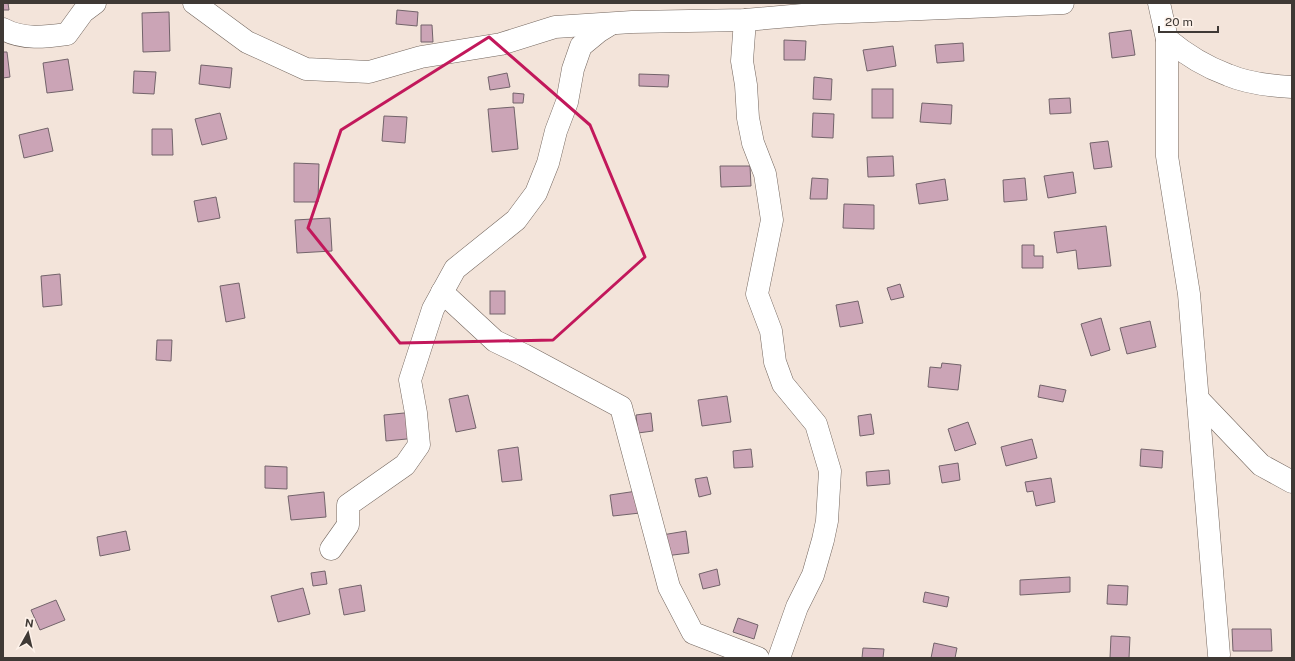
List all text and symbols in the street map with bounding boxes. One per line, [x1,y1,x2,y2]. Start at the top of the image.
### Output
scale bar [1159,8,1218,34]
text: 20 m [1165,15,1193,29]
north arrow [8,613,48,653]
text: N [24,617,34,630]

